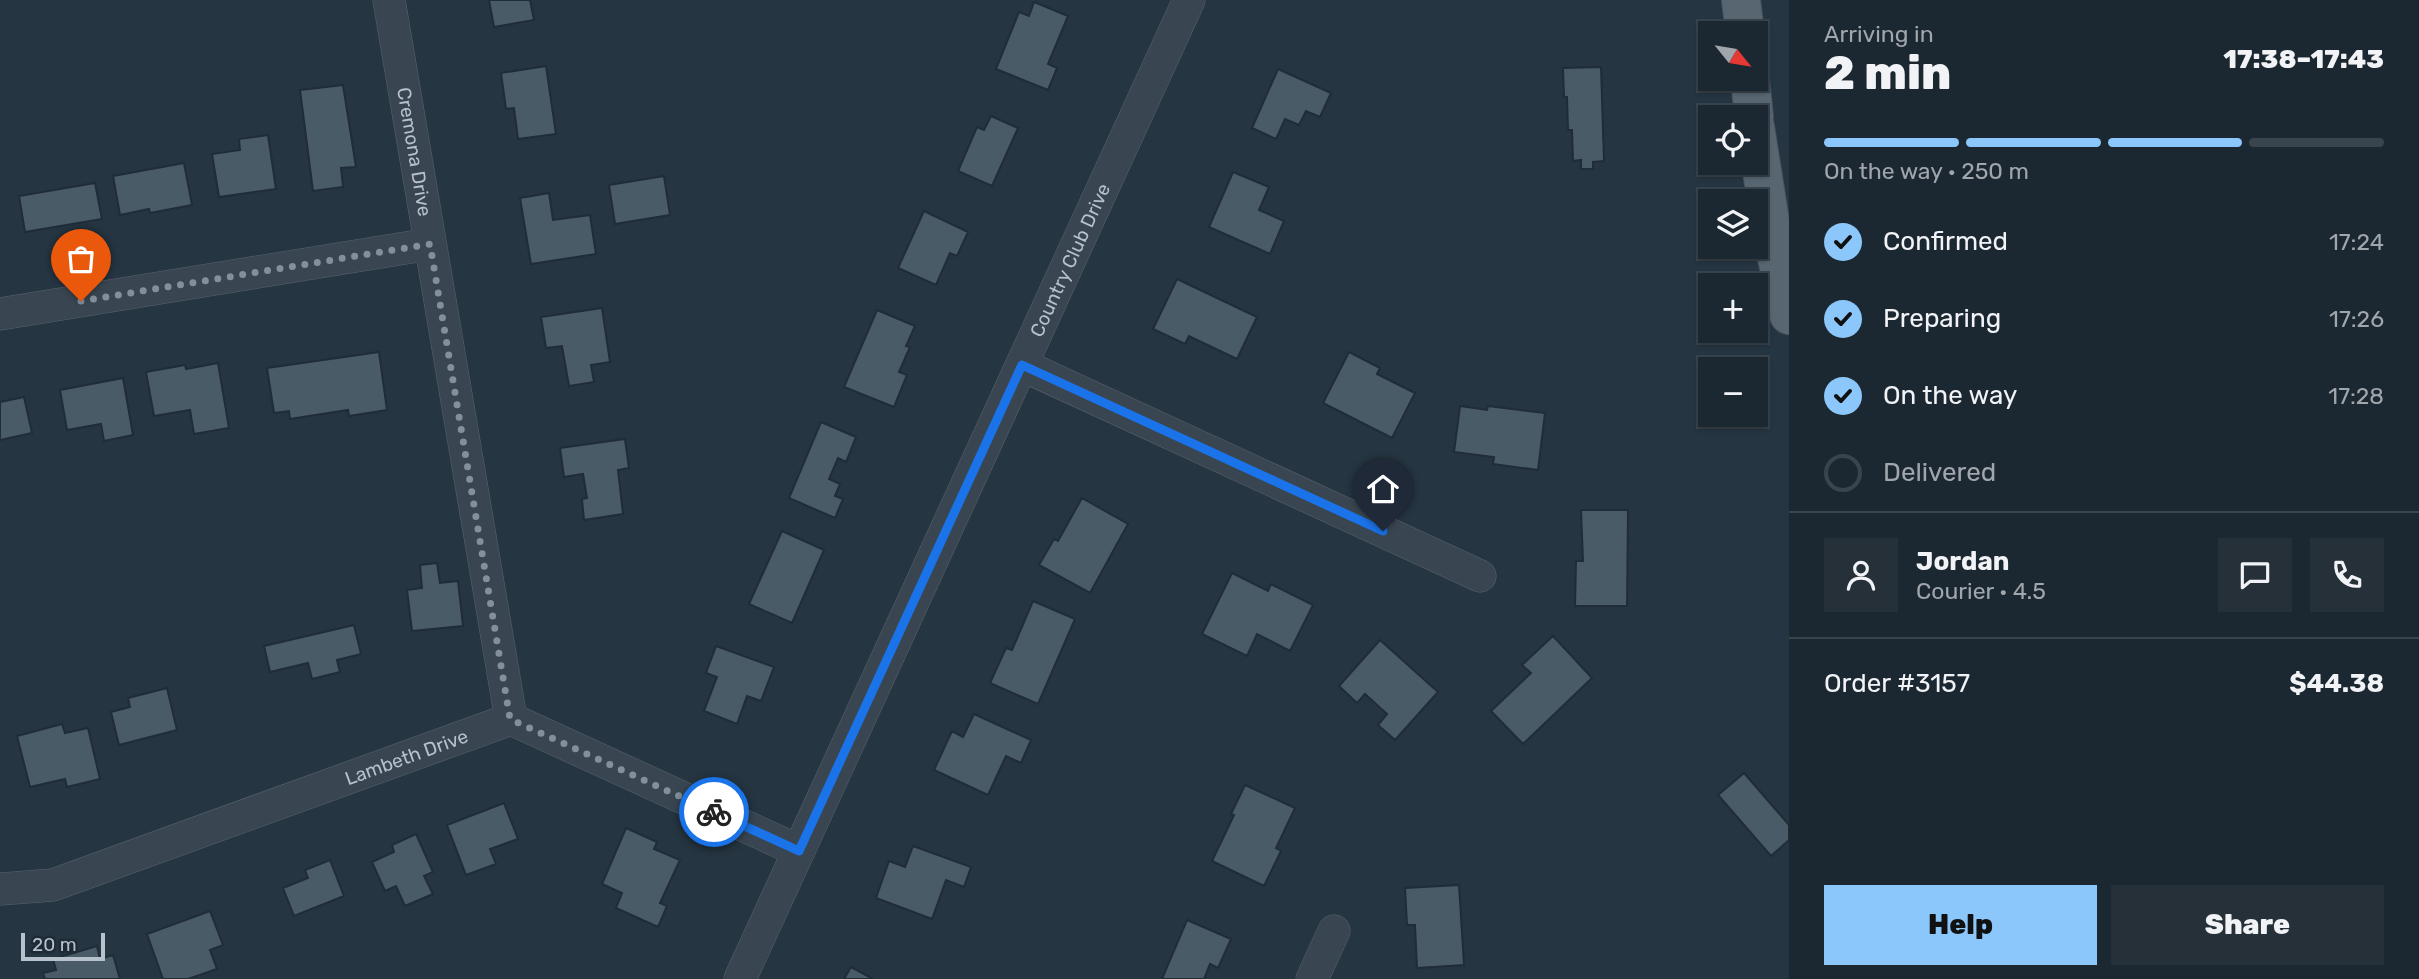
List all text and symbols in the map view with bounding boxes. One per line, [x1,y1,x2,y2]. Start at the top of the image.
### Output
text: Arriving in [1824,20,1934,48]
north arrow [1698,21,1768,91]
map controls [1698,21,1768,427]
text: 17:38–17:43 [2223,44,2384,75]
text: 2 min [1824,46,1951,101]
street label: Cremona Drive [393,86,437,218]
button: locate [1698,105,1768,175]
text: On the way · 250 m [1824,157,2029,185]
street label: Country Club Drive [1025,180,1115,340]
button: layers [1698,189,1768,259]
icon: check [1824,223,1862,261]
text: Confirmed [1883,226,2008,257]
text: 17:24 [2329,228,2384,256]
pin [51,229,111,301]
icon: bag [62,240,100,278]
button: + [1698,273,1768,343]
icon: check [1824,300,1862,338]
text: Preparing [1883,303,2001,334]
text: 17:26 [2329,305,2384,333]
button: − [1698,357,1768,427]
icon: check [1824,377,1862,415]
text: On the way [1883,380,2017,411]
text: 17:28 [2328,382,2384,410]
text: Delivered [1883,457,1996,488]
pin [1353,459,1413,531]
icon: home [1364,470,1402,508]
button: person [1824,538,1898,612]
button: chat [2218,538,2292,612]
button: phone [2310,538,2384,612]
text: Jordan [1916,546,2009,577]
text: Courier · 4.5 [1916,577,2046,605]
text: Order #3157 [1824,668,1970,699]
text: $44.38 [2289,668,2384,699]
street label: Lambeth Drive [342,724,471,790]
courier [679,777,749,847]
icon: bike [695,793,733,831]
button: Help [1824,885,2097,965]
button: Share [2111,885,2384,965]
scale bar [21,930,105,962]
text: 20 m [32,933,77,956]

